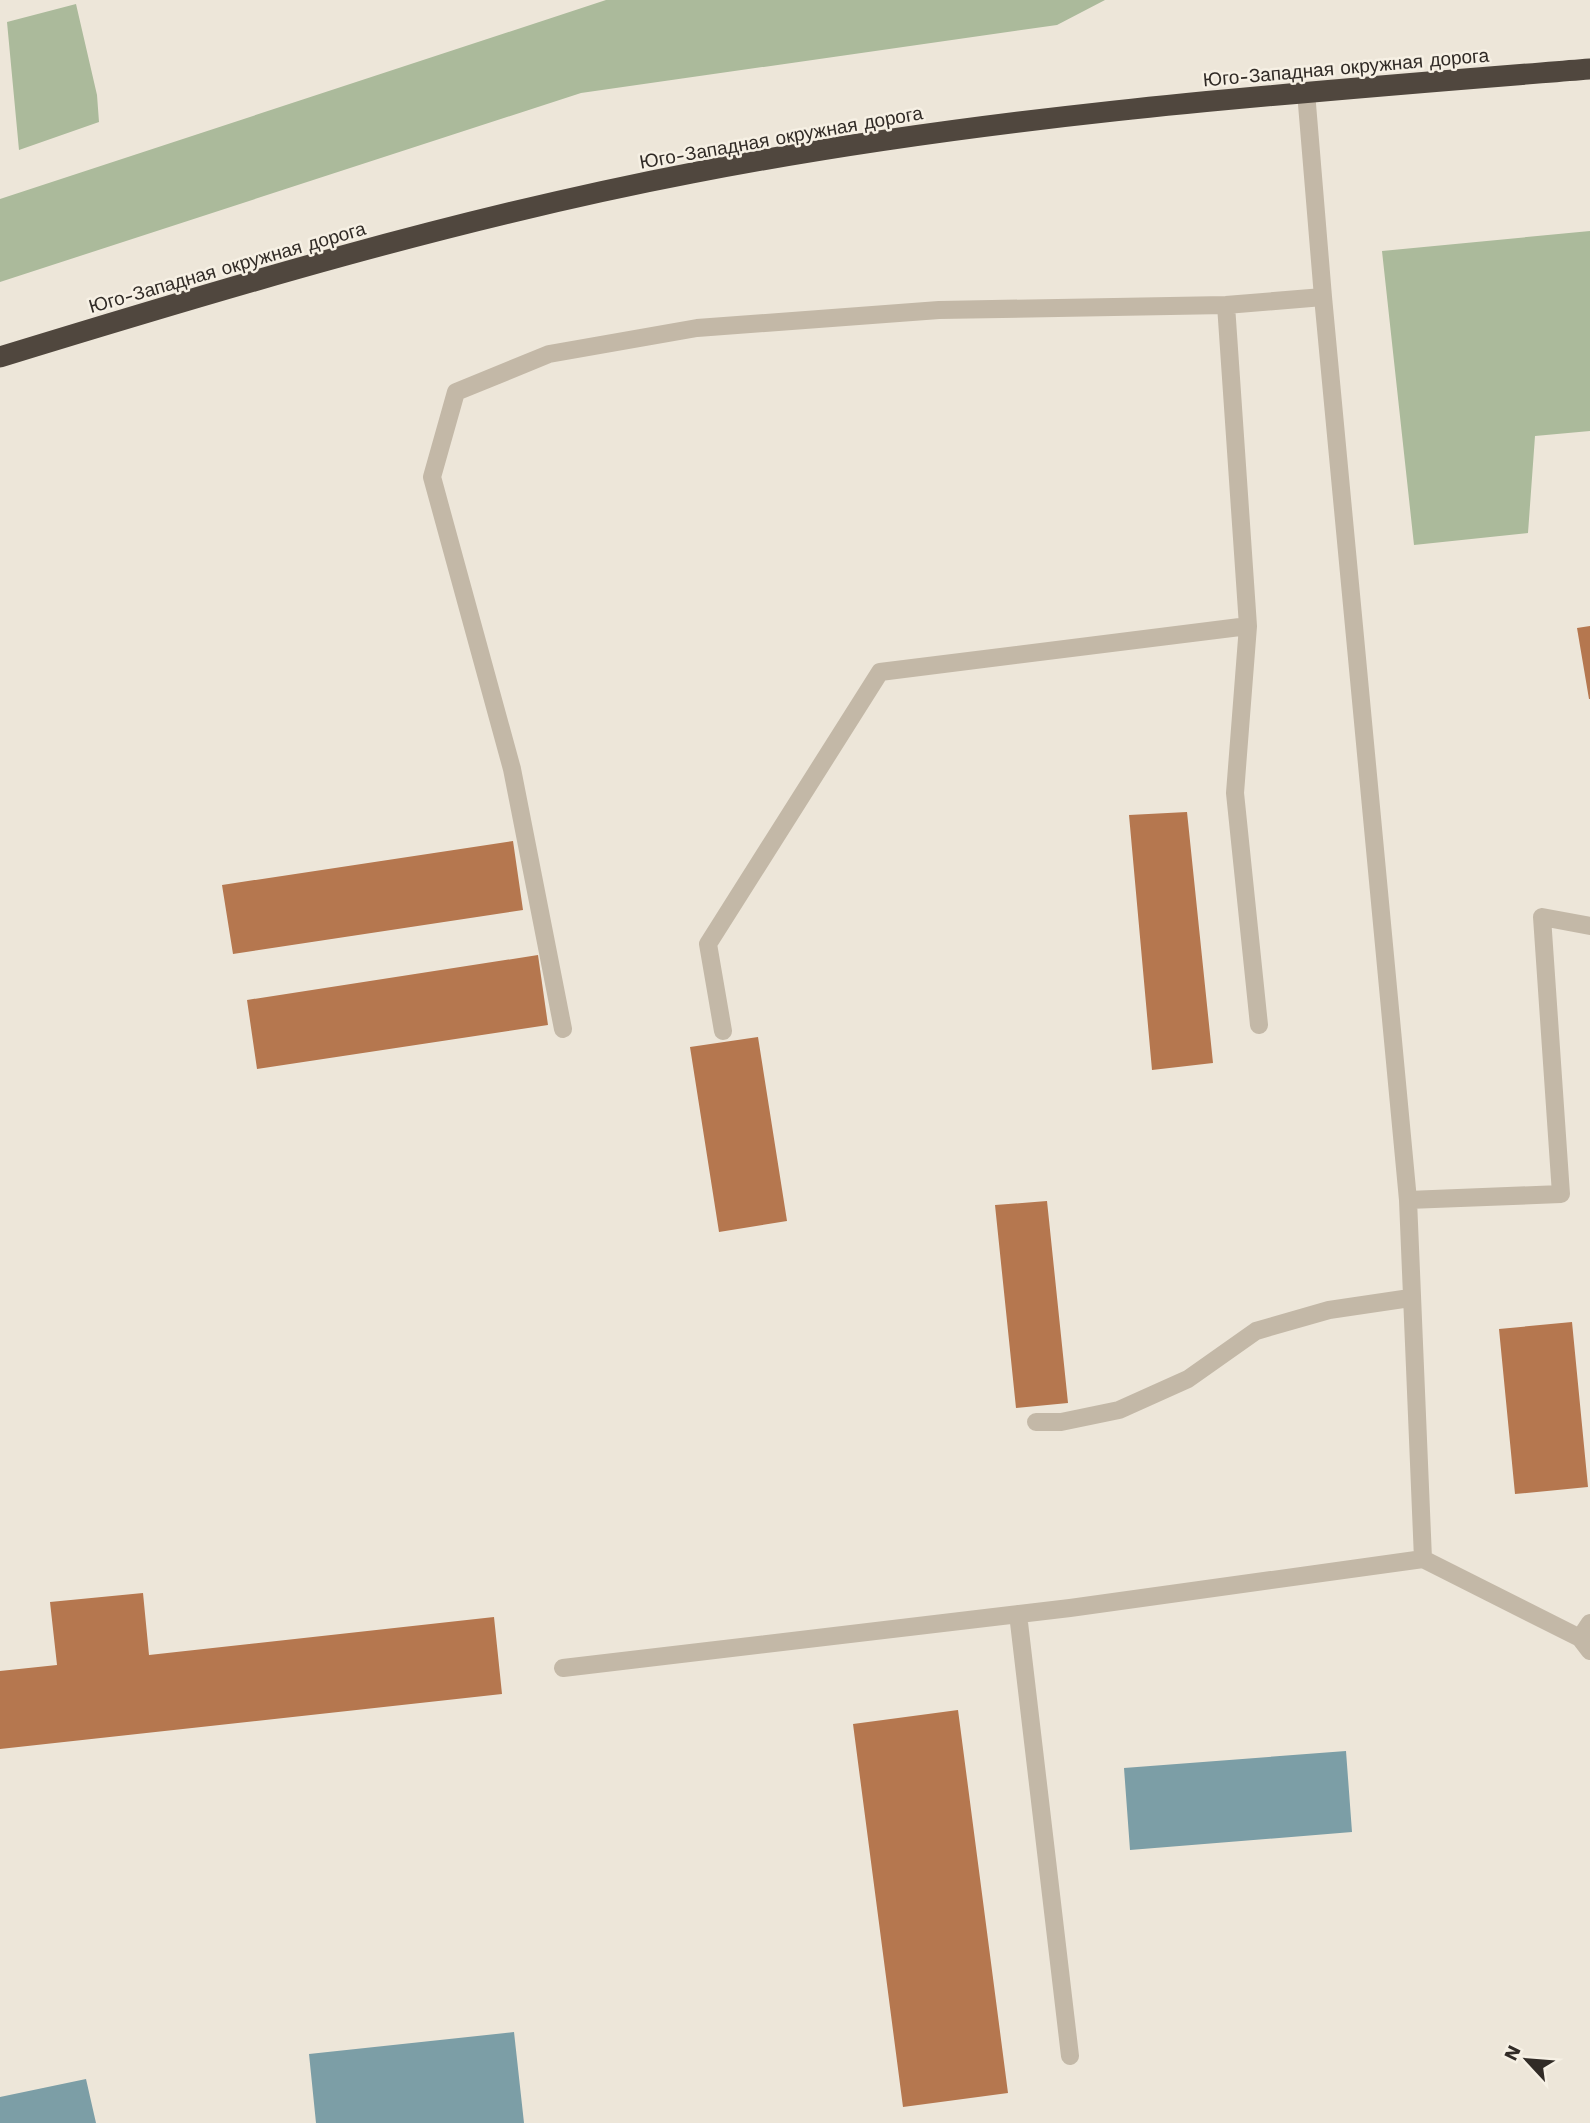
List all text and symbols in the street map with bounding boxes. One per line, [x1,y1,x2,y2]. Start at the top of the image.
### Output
street label: Юго-Западная окружная дорога [1202,43,1490,91]
street label: Юго-Западная окружная дорога [638,101,925,174]
street label: Юго-Западная окружная дорога [86,217,369,318]
north arrow [1492,2025,1562,2095]
text: N [1499,2041,1526,2064]

